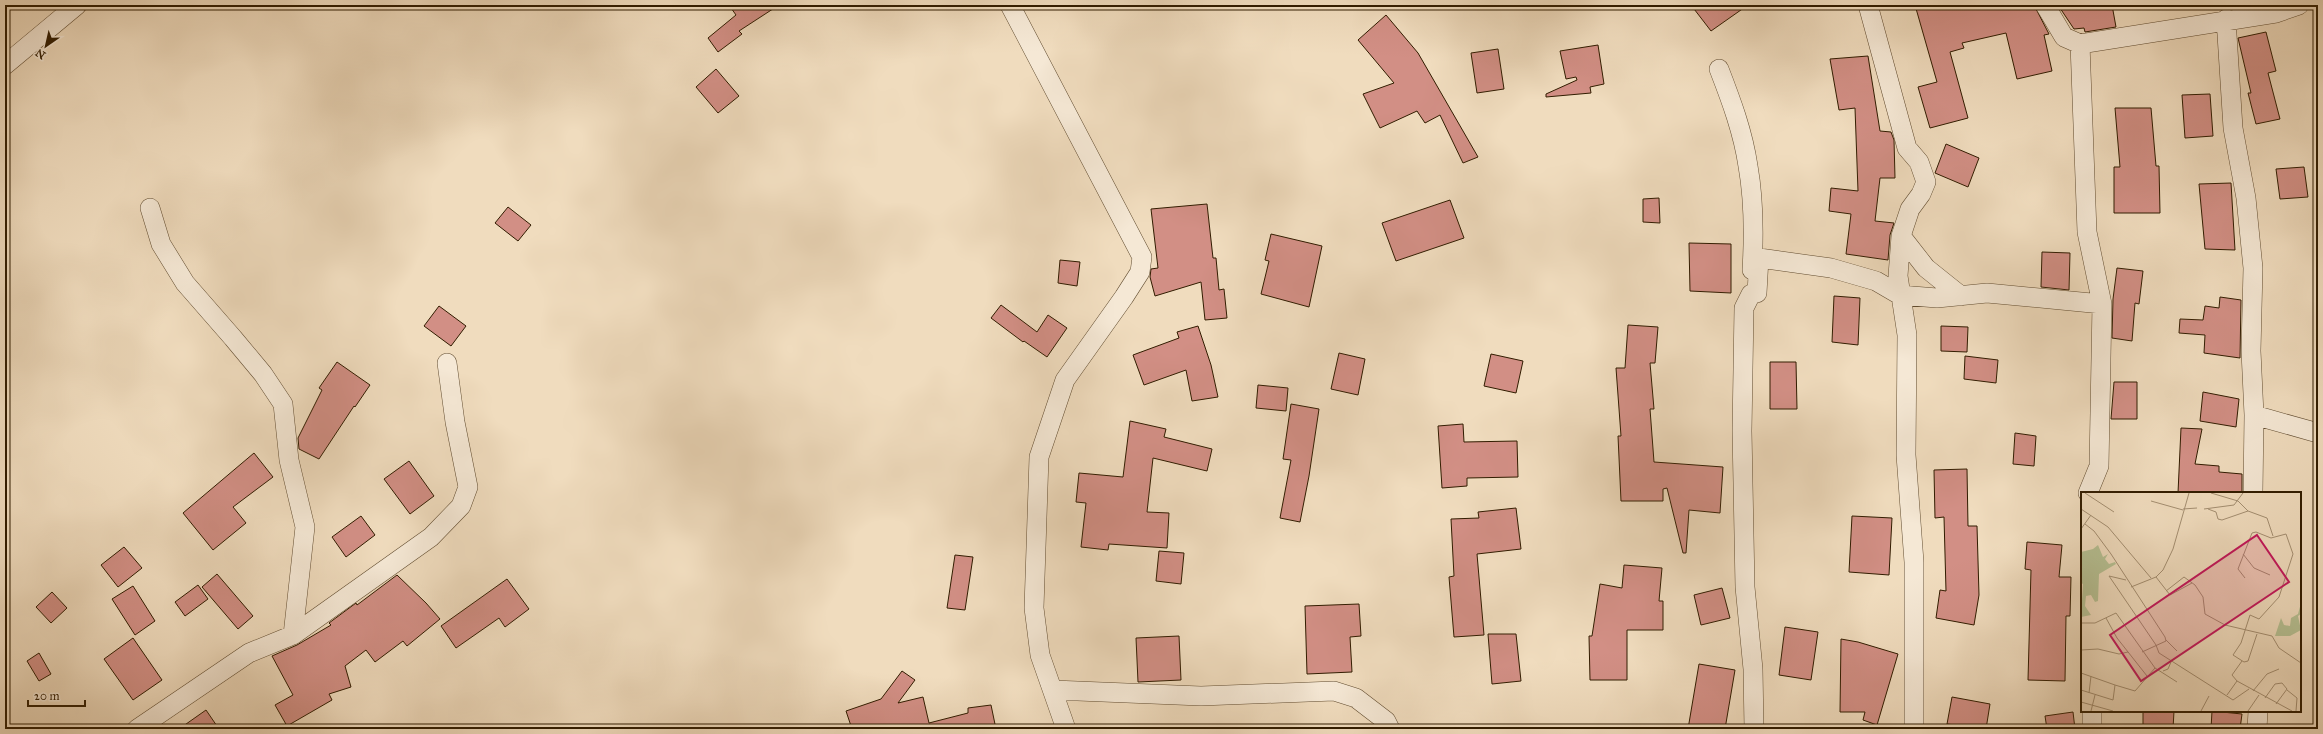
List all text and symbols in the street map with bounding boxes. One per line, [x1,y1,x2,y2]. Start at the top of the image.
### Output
north arrow [26,26,66,66]
text: N [33,46,48,62]
inset map [2081,492,2301,712]
scale bar [28,682,85,708]
text: 20 m [34,689,60,703]

